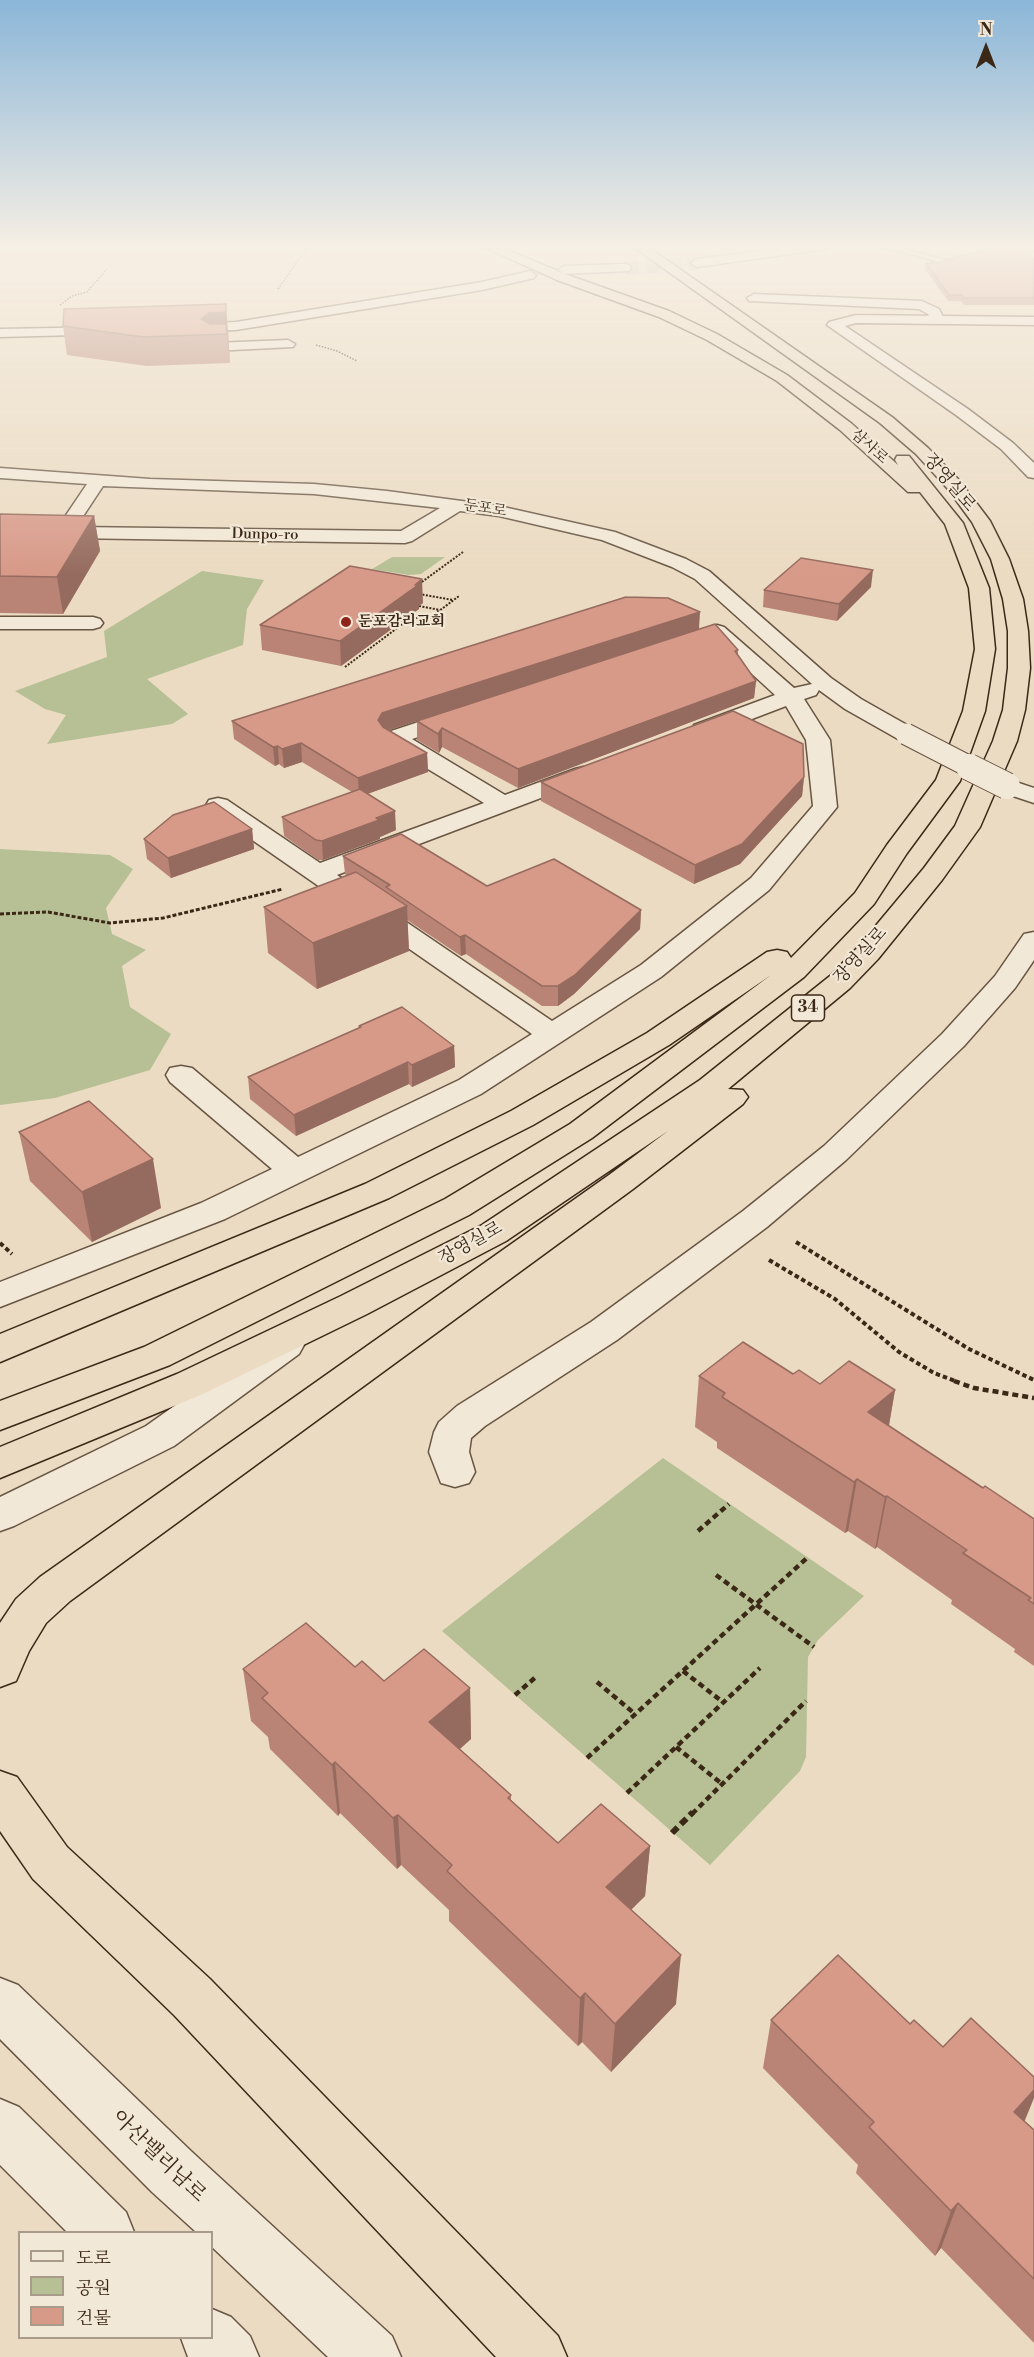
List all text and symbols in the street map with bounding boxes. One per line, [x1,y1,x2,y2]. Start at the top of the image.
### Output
north arrow [956,18,1016,78]
text: N [980,20,992,40]
street label: 삼사로 [847,426,891,468]
street label: 장영실로 [918,449,980,517]
street label: 둔포로 [462,497,508,521]
street label: Dunpo-ro [231,525,299,545]
place label: 둔포감리교회 [358,613,445,631]
marker: 둔포감리교회 [339,615,353,629]
street label: 장영실로 [830,923,892,989]
road number: 34 [792,995,824,1021]
street label: 장영실로 [435,1218,507,1270]
street label: 아산밸리남로 [105,2106,211,2208]
legend [18,2231,213,2339]
text: 도로 [76,2247,111,2270]
text: 공원 [76,2277,111,2300]
text: 건물 [76,2307,111,2330]

